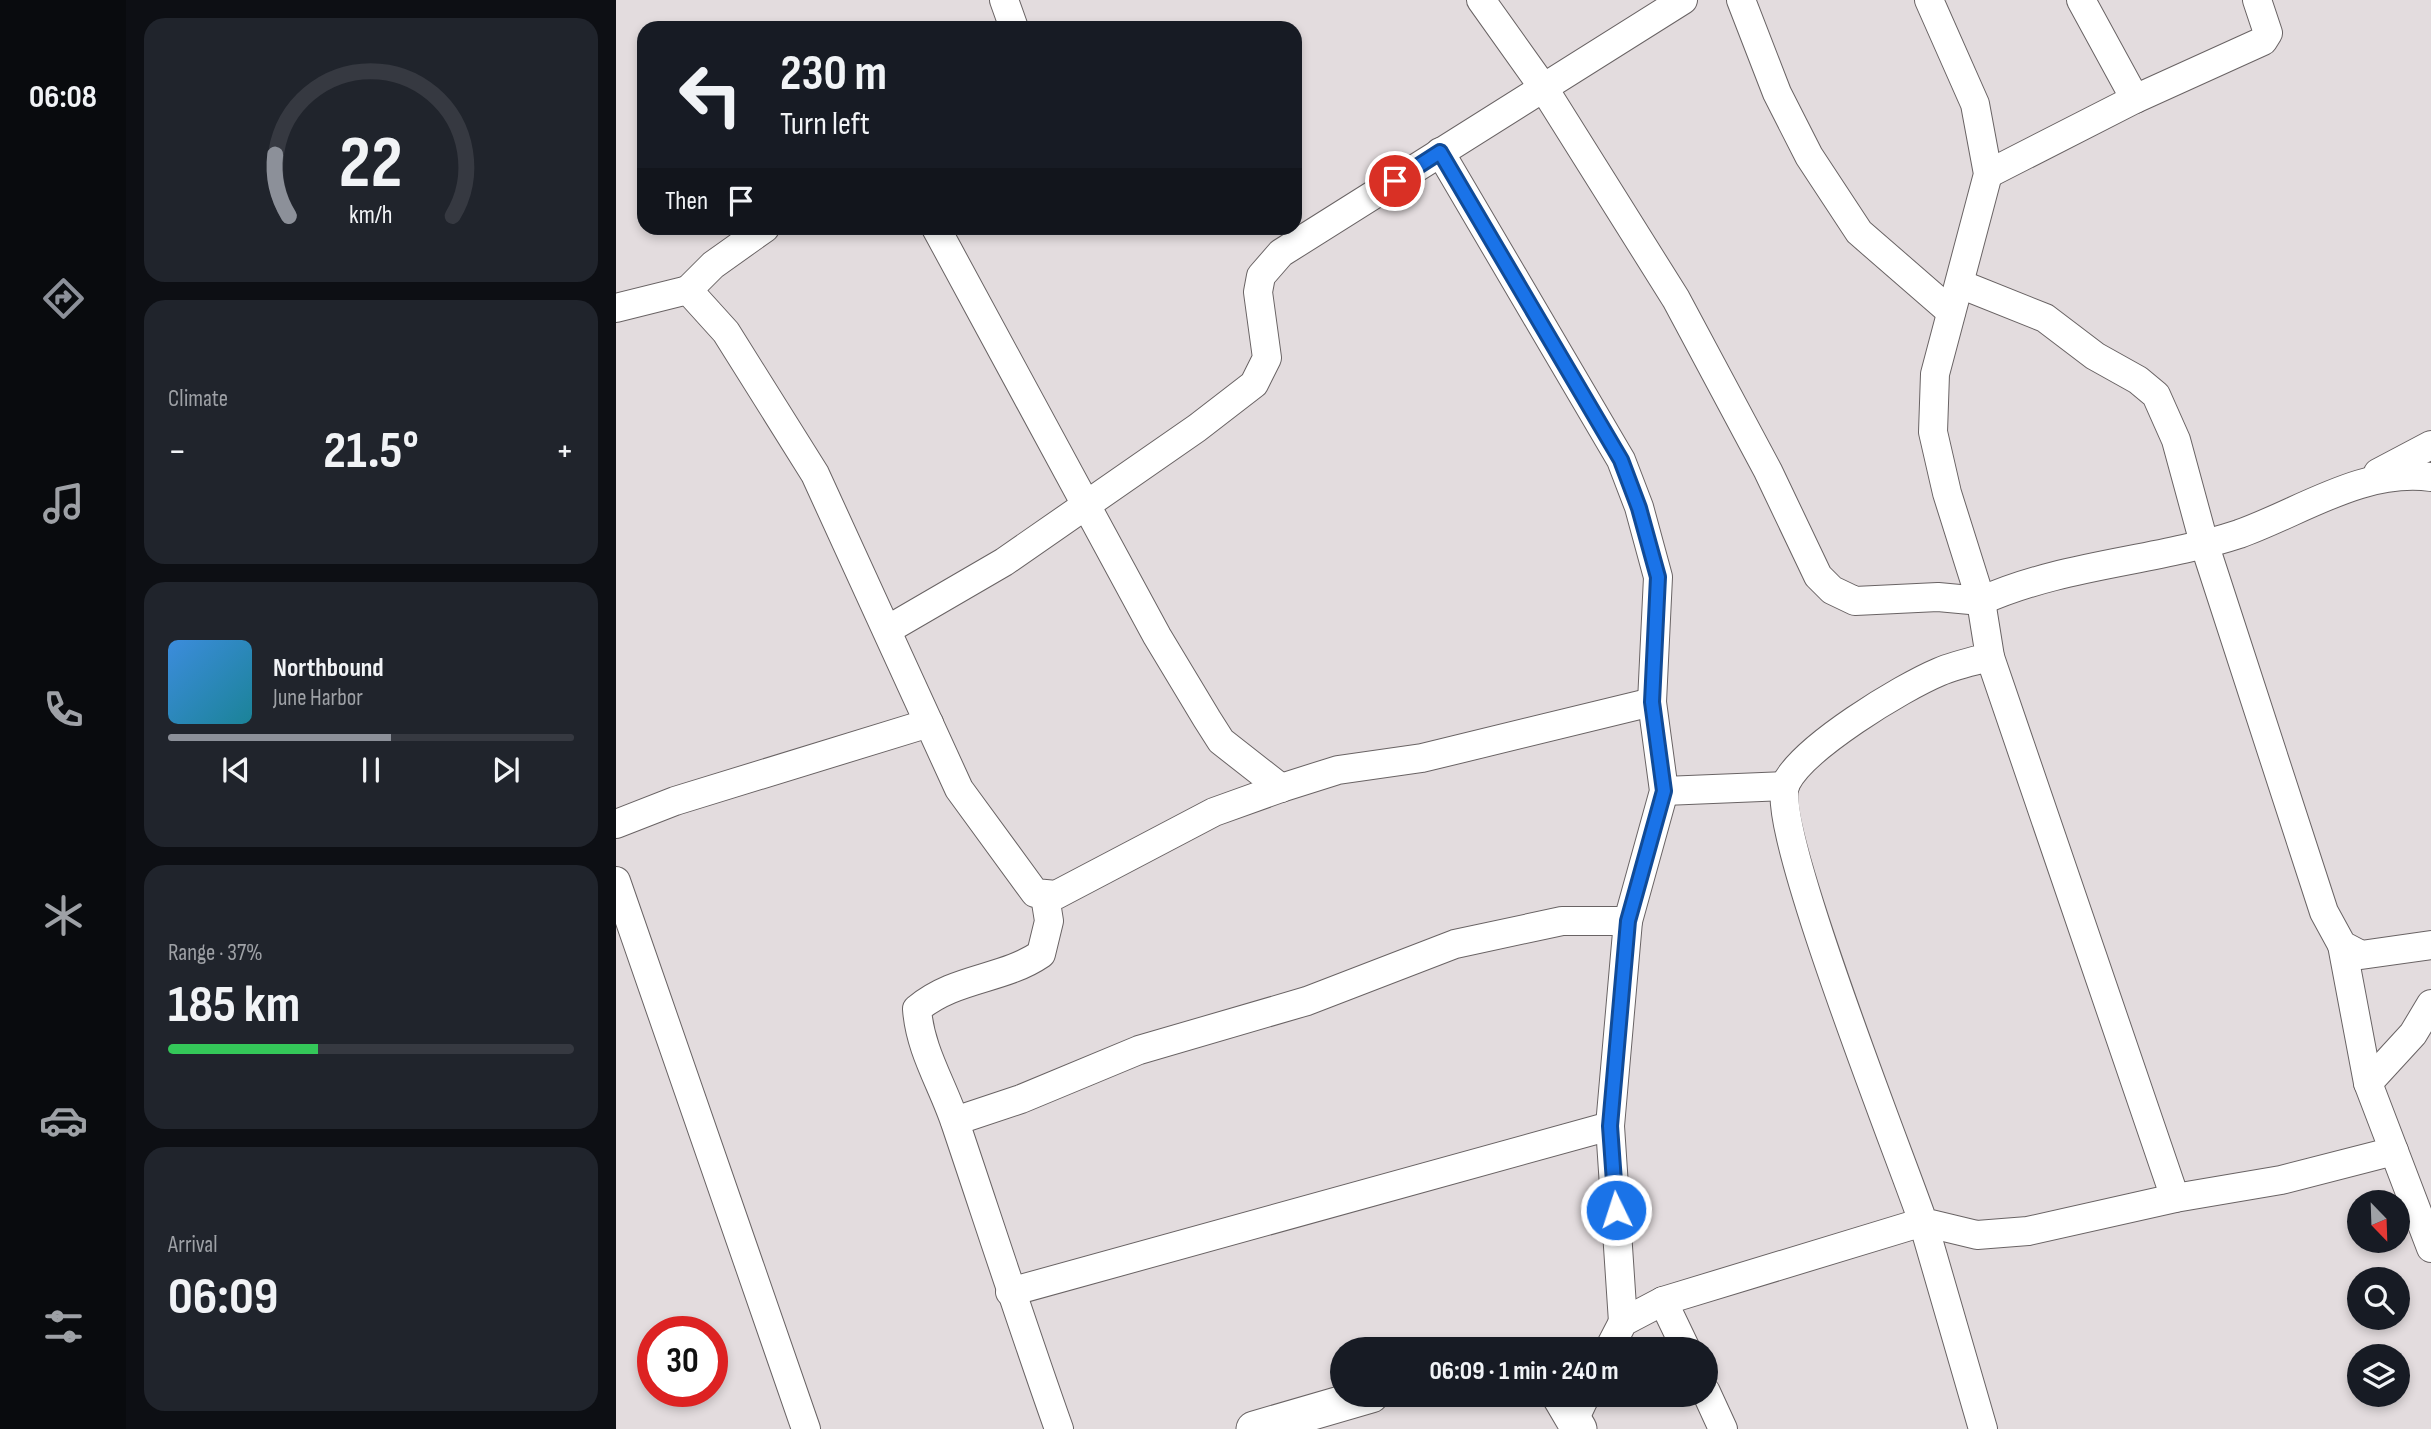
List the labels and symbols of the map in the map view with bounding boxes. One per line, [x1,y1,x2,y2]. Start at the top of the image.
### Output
pin [1365,151,1425,211]
position arrow [1579,1173,1653,1247]
north arrow [2347,1190,2410,1253]
speed limit sign: 30 [637,1316,728,1407]

